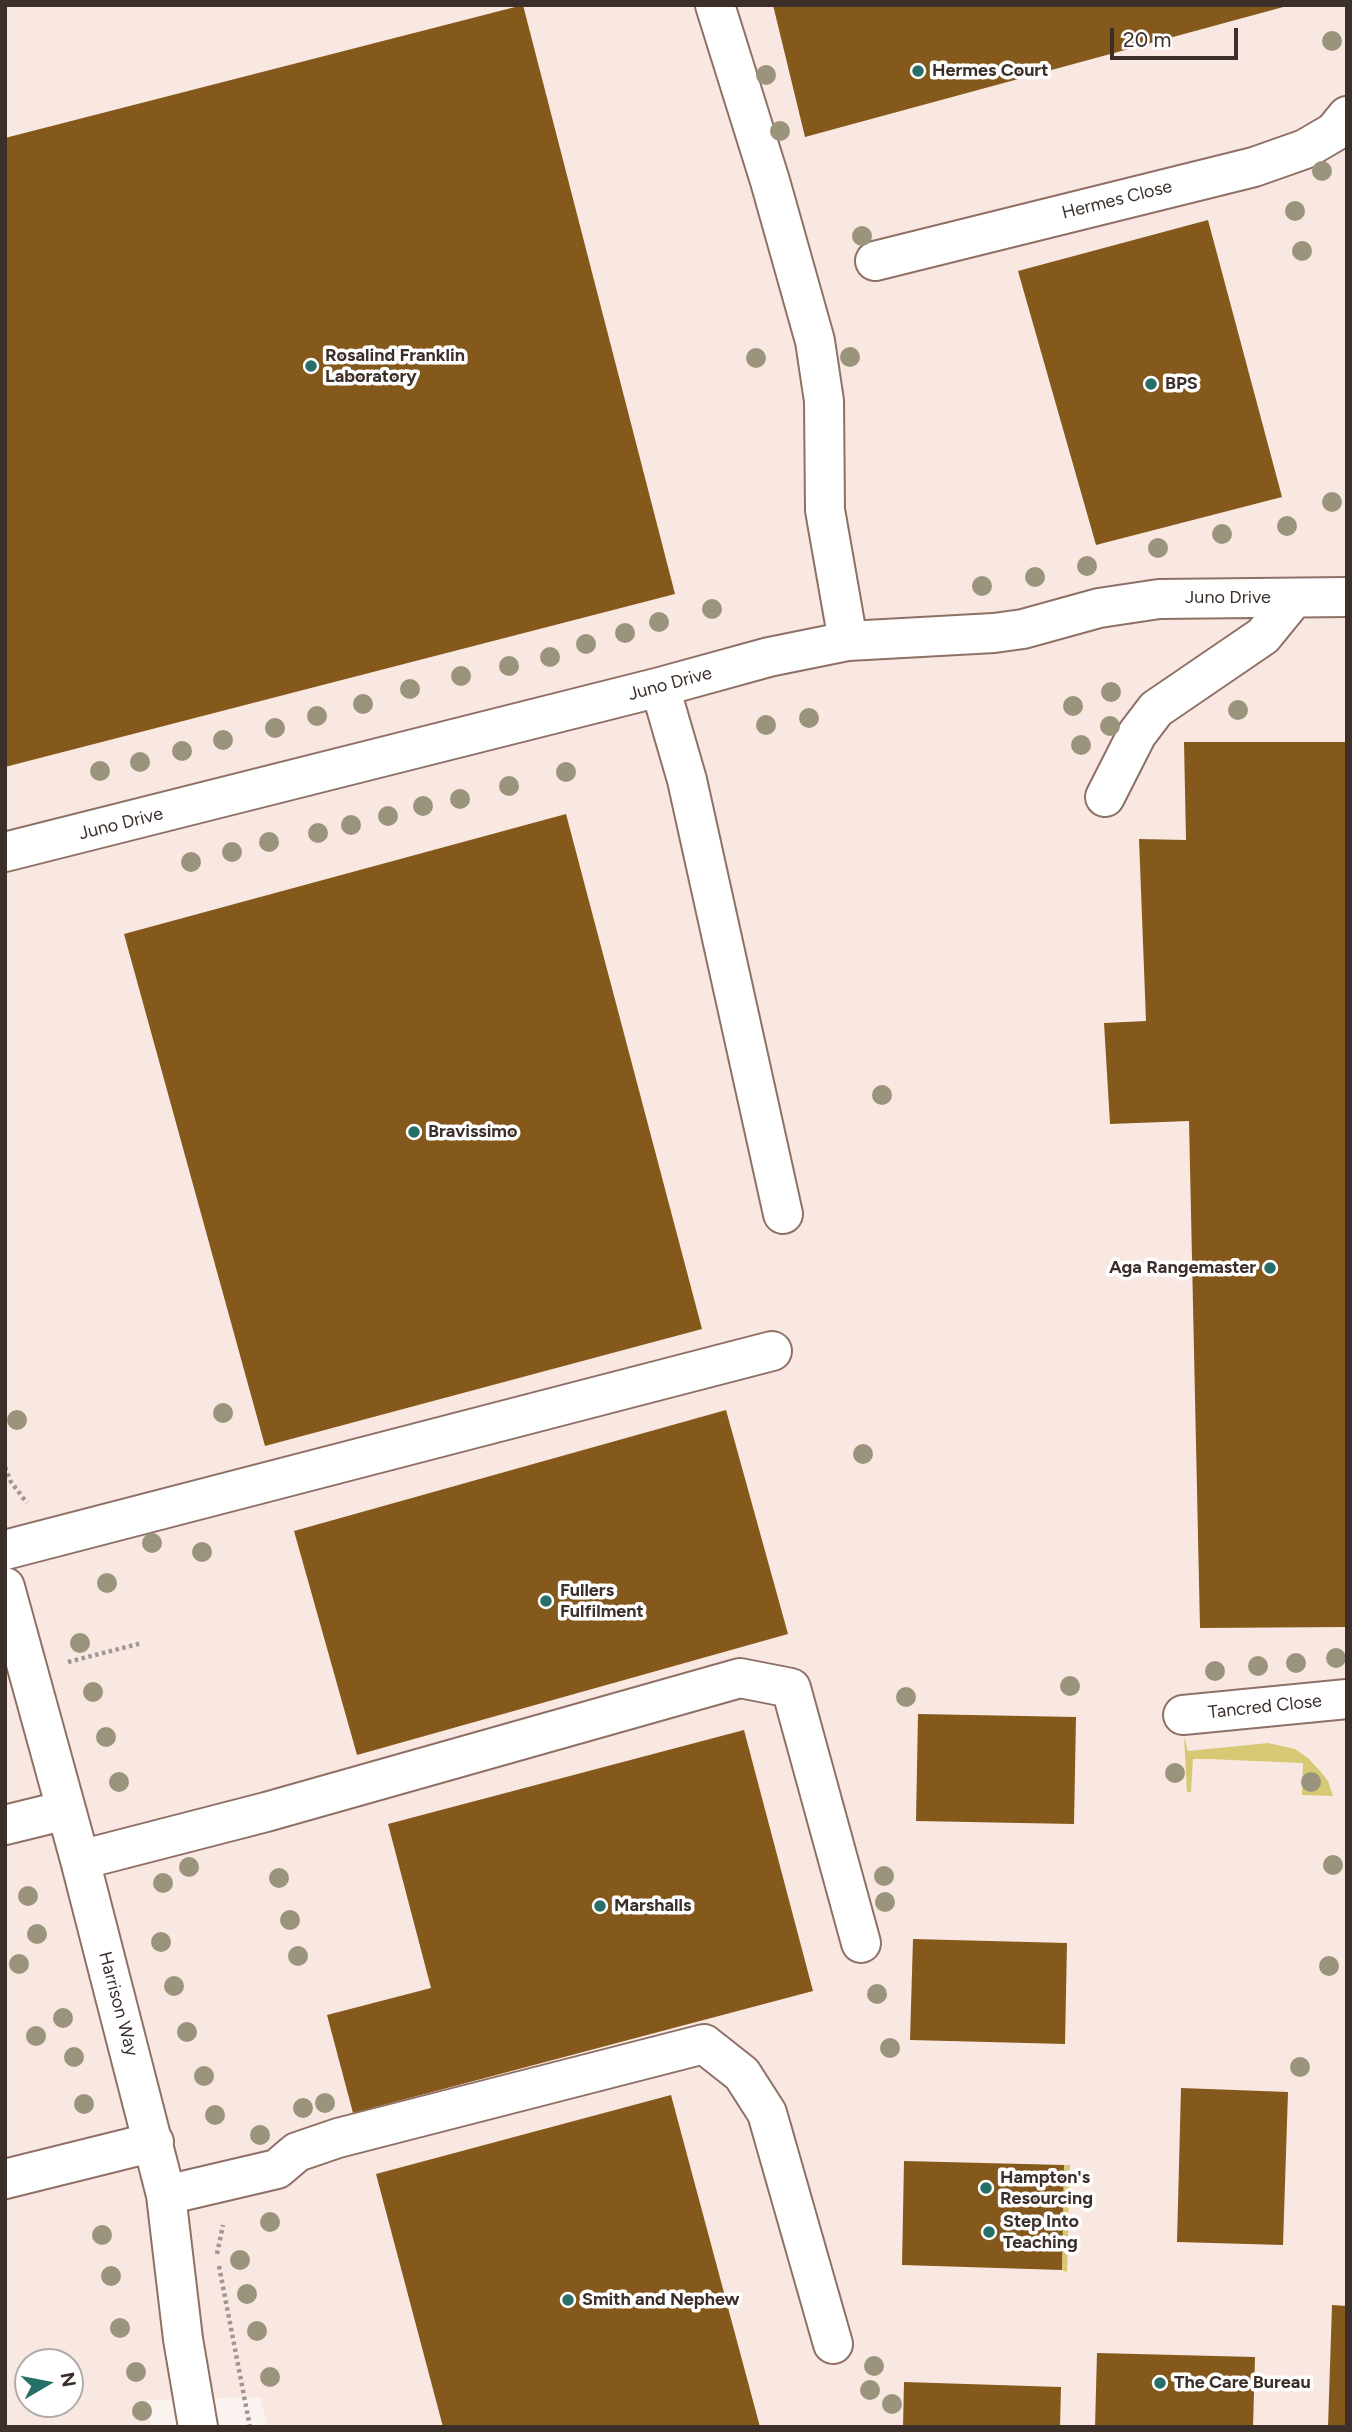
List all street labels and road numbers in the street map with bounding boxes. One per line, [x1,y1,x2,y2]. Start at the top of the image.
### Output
street label: Hermes Close [1060,176,1174,224]
street label: Juno Drive [1185,587,1271,609]
street label: Juno Drive [626,662,714,706]
street label: Juno Drive [77,803,165,845]
street label: Tancred Close [1207,1690,1323,1724]
street label: Harrison Way [94,1949,142,2059]

